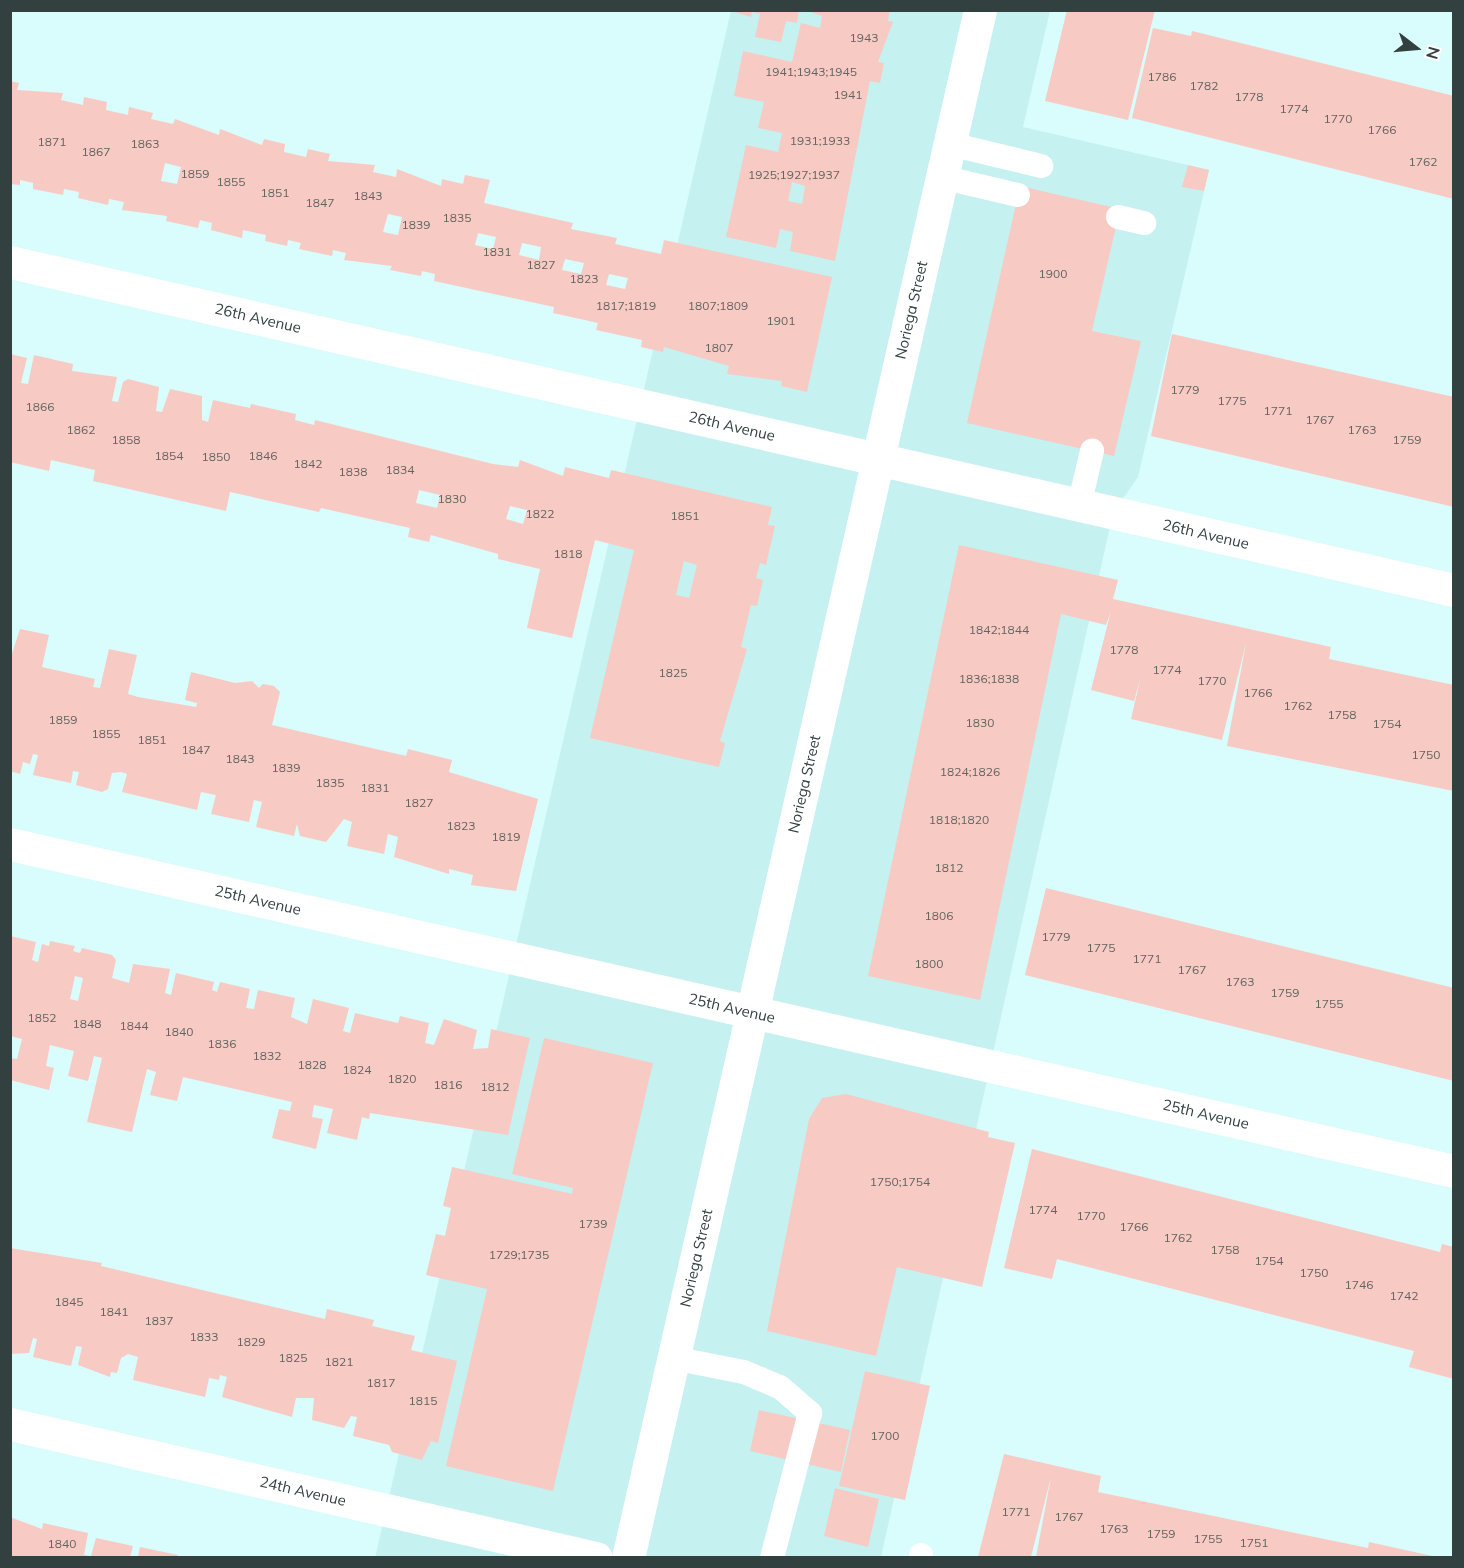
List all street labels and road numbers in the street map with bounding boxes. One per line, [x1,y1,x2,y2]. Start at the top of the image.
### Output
street label: Noriega Street [891,259,931,361]
street label: 26th Avenue [213,299,303,337]
street label: 26th Avenue [687,407,777,445]
street label: 26th Avenue [1161,515,1251,553]
street label: Noriega Street [784,733,824,835]
street label: 25th Avenue [213,881,303,919]
street label: 25th Avenue [687,989,777,1027]
street label: 25th Avenue [1161,1095,1251,1133]
street label: Noriega Street [676,1207,716,1309]
street label: 24th Avenue [258,1472,348,1510]

